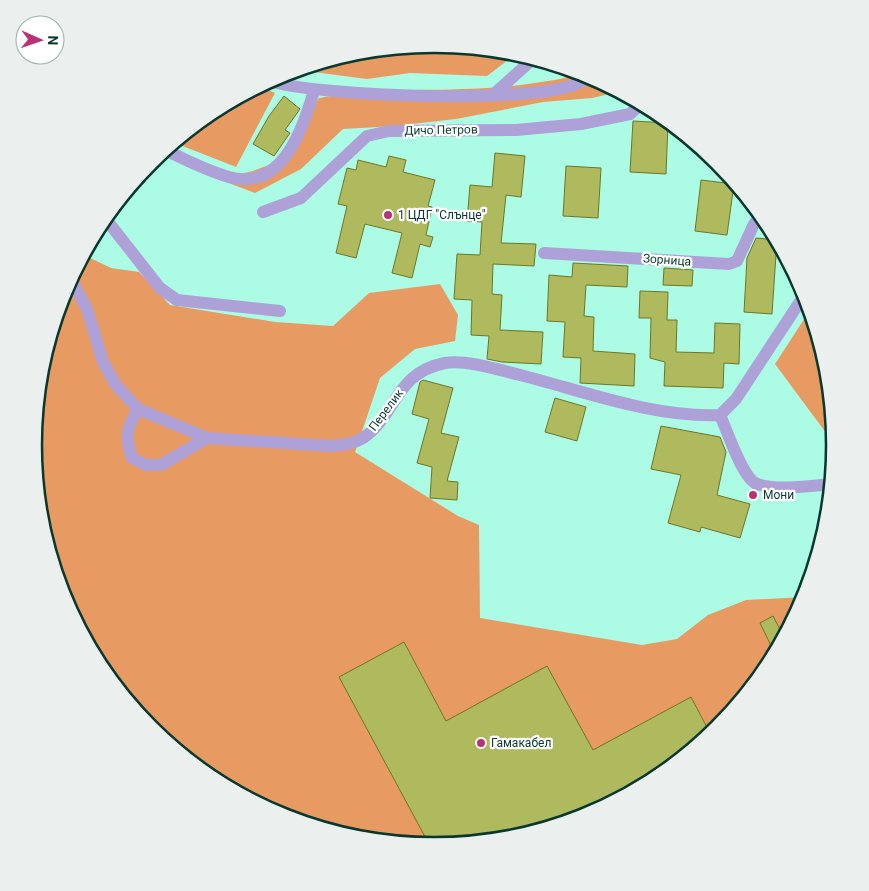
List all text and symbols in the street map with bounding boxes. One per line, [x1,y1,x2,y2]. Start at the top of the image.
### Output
north arrow [15,15,65,65]
text: N [45,35,61,46]
street label: Дичо Петров [404,122,478,138]
place label: 1 ЦДГ "Слънце" [398,208,486,222]
marker: 1 ЦДГ "Слънце" [382,209,394,221]
street label: Зорница [642,251,692,269]
street label: Перелик [366,386,406,434]
place label: Мони [763,488,794,502]
marker: Мони [747,489,759,501]
place label: Гамакабел [491,736,551,750]
marker: Гамакабел [475,737,487,749]

